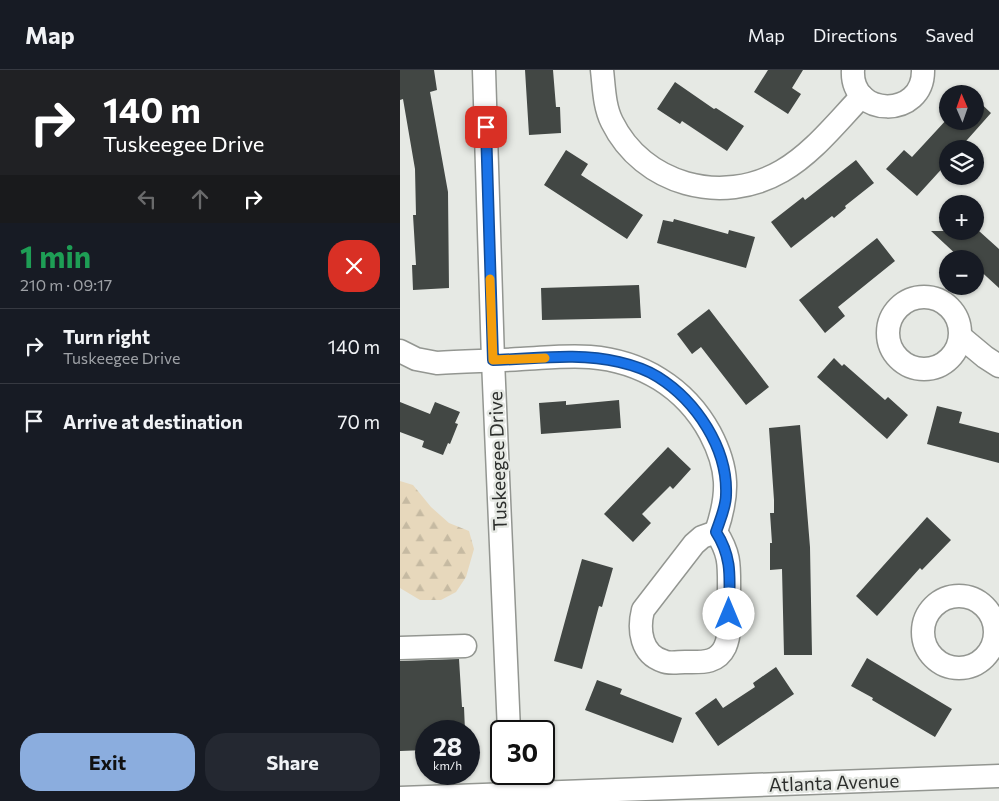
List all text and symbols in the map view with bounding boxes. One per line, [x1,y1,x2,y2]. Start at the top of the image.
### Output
text: Map [25,20,75,49]
text: Map [748,24,785,46]
text: Directions [813,24,897,46]
text: Saved [925,24,974,46]
north arrow [939,85,984,130]
map controls [939,85,984,295]
text: 140 m [103,87,201,130]
icon: right [20,90,85,155]
pin [465,106,507,148]
icon: arrive [472,113,500,141]
text: Tuskeegee Drive [103,130,264,157]
button: layers [939,140,984,185]
icon: left [133,185,161,213]
icon: ahead [186,185,214,213]
icon: right [239,185,267,213]
button: + [939,195,984,240]
text: 1 min [20,237,91,274]
button: close [328,240,380,292]
button: − [939,250,984,295]
text: 210 m · 09:17 [20,275,112,294]
text: Turn right [63,325,150,348]
icon: right [20,332,48,360]
text: 140 m [328,335,380,358]
text: Tuskeegee Drive [63,348,180,367]
street label: Tuskeegee Drive [483,391,511,531]
icon: arrive [20,407,48,435]
text: Arrive at destination [63,410,243,433]
text: 70 m [337,410,380,433]
position arrow [702,587,754,639]
speed limit sign: 30 [490,720,555,785]
text: 28 [433,731,462,761]
button: Exit [20,733,195,791]
button: Share [205,733,380,791]
text: km/h [433,758,462,772]
street label: Atlanta Avenue [768,768,900,796]

